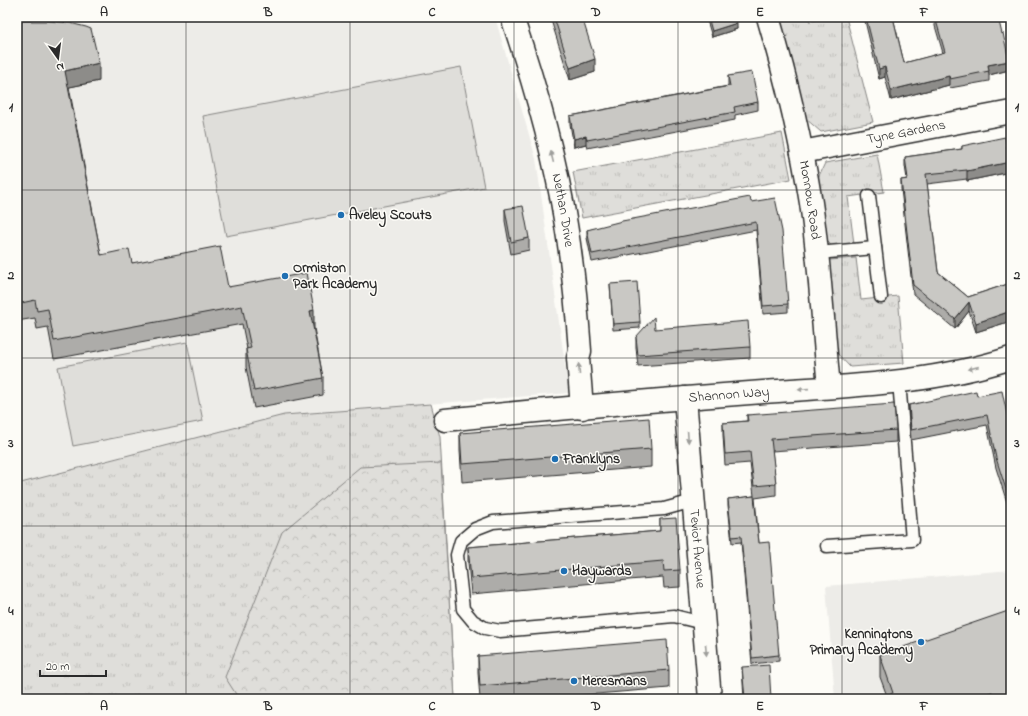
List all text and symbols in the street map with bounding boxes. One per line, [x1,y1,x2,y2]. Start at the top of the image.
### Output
text: A [100,3,108,22]
text: B [263,3,273,22]
text: C [428,3,436,22]
text: D [590,3,601,22]
text: E [756,3,764,22]
text: F [919,3,929,22]
north arrow [38,38,78,78]
text: N [55,58,66,75]
text: 1 [9,98,14,117]
text: 1 [1015,98,1020,117]
street label: Tyne Gardens [865,114,948,150]
one-way arrow [549,151,555,163]
street label: Monnow Road [793,159,826,241]
street label: Nethan Drive [546,171,580,249]
place label: Aveley Scouts [349,205,432,228]
marker: Aveley Scouts [336,210,346,220]
place label: Ormiston Park Academy [293,258,377,297]
text: 2 [7,266,15,285]
text: 2 [1013,266,1021,285]
marker: Ormiston Park Academy [280,271,290,281]
one-way arrow [576,363,582,375]
one-way arrow [967,366,980,372]
street label: Shannon Way [688,381,770,408]
one-way arrow [797,386,809,393]
one-way arrow [685,431,692,443]
text: 3 [7,434,14,453]
text: 3 [1013,434,1020,453]
place label: Franklyns [562,449,620,472]
marker: Franklyns [550,454,560,464]
street label: Teviot Avenue [684,508,711,590]
place label: Haywards [572,561,632,584]
marker: Haywards [559,566,569,576]
text: 4 [7,602,14,621]
text: 4 [1013,602,1020,621]
place label: Kenningtons Primary Academy [810,624,913,663]
marker: Kenningtons Primary Academy [916,637,926,647]
one-way arrow [702,644,709,656]
scale bar [40,652,106,678]
text: 20 m [46,658,69,676]
place label: Meresmans [582,671,647,692]
marker: Meresmans [569,676,579,686]
text: A [100,697,108,716]
text: B [263,697,273,716]
text: C [428,697,436,716]
text: D [590,697,601,716]
text: E [756,697,764,716]
text: F [919,697,929,716]

